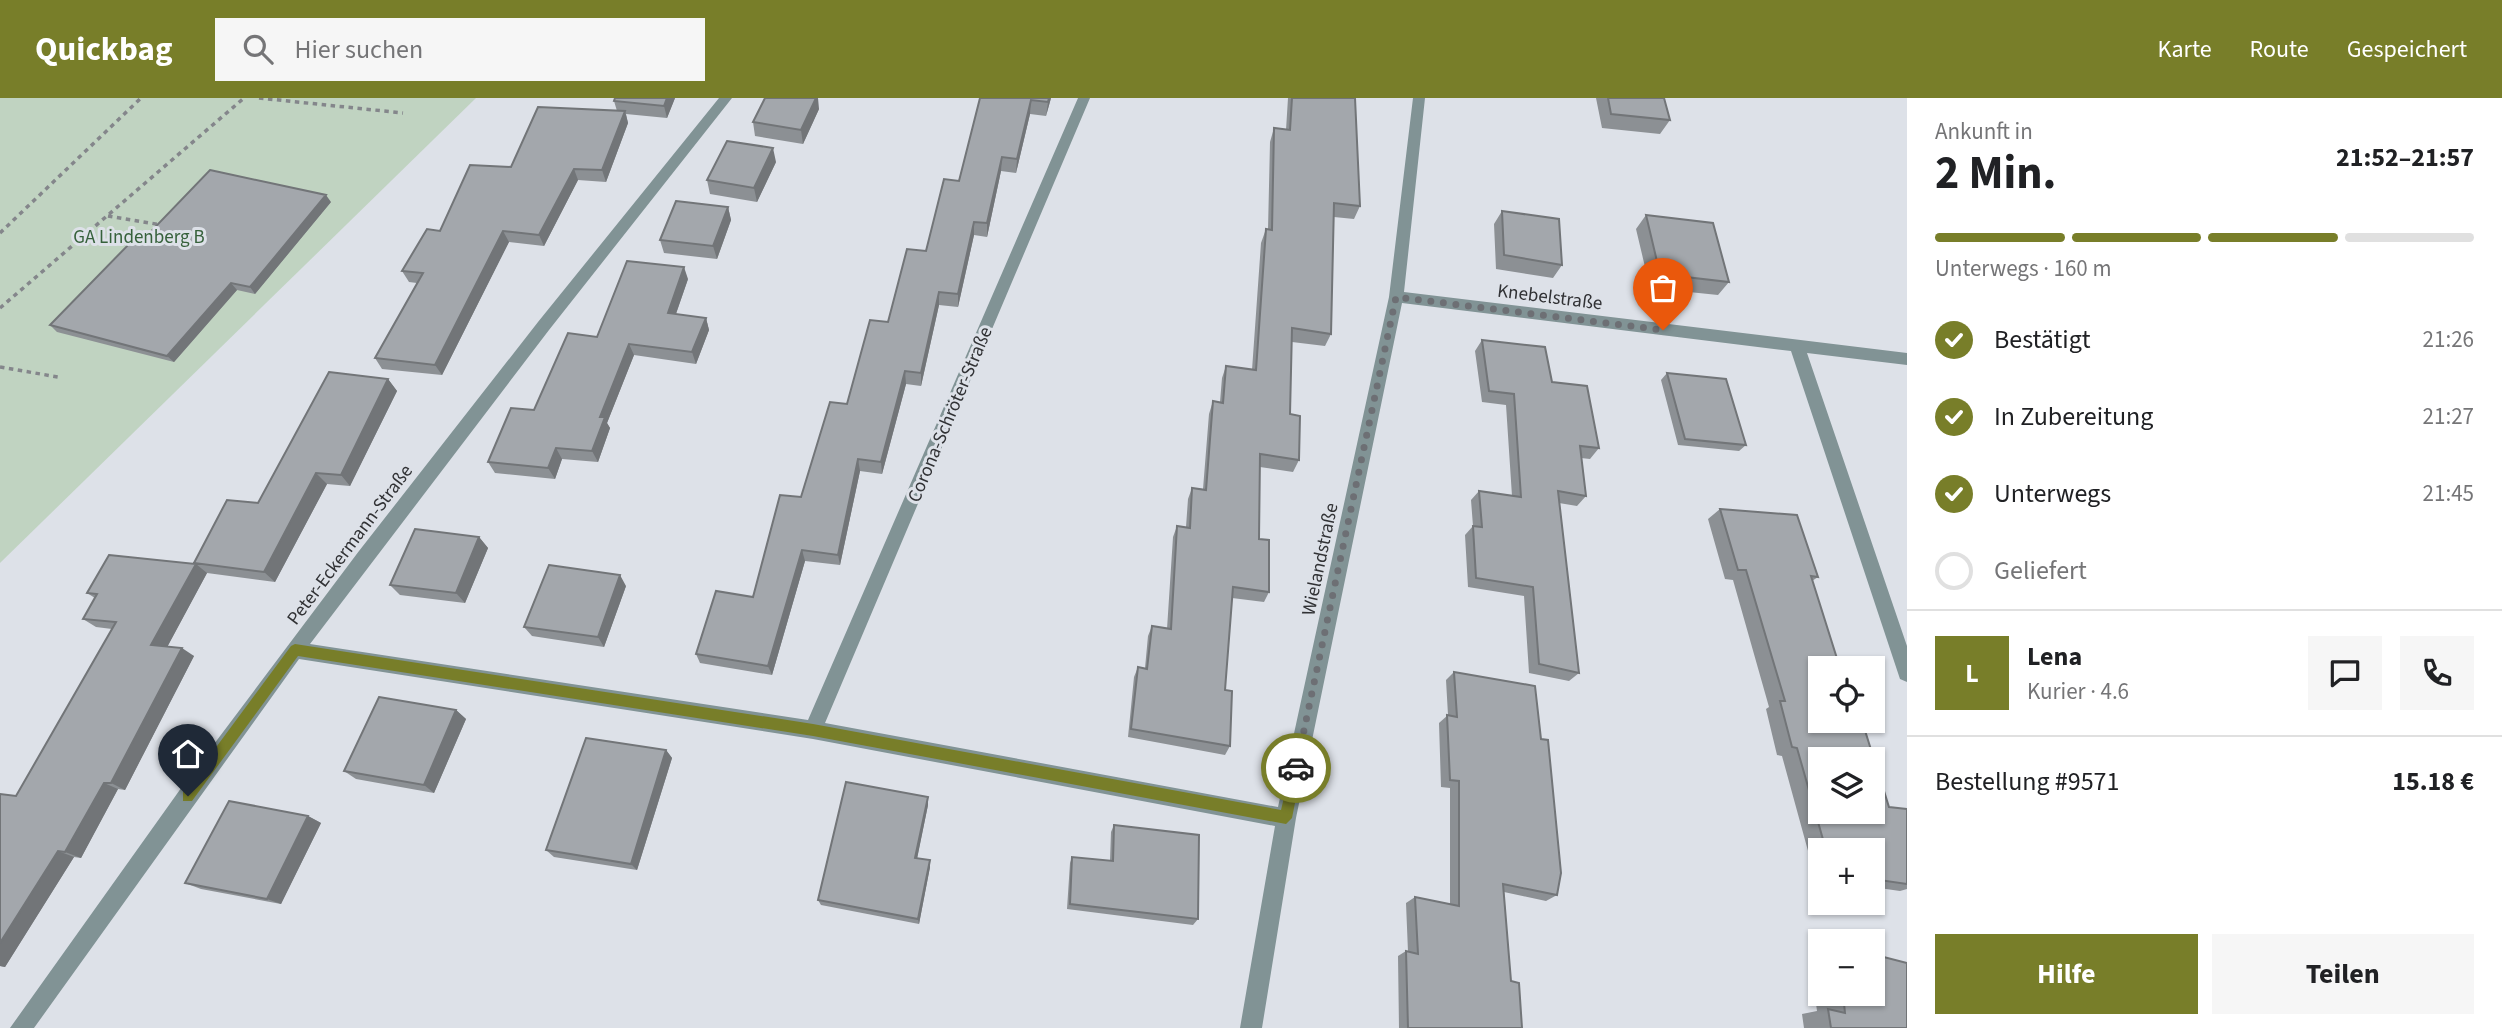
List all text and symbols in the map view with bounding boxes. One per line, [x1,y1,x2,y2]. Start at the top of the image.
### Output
search box [215,18,705,81]
text: Quickbag [35,26,173,73]
icon: search [239,30,277,68]
text: Hier suchen [295,31,423,68]
text: Karte [2158,32,2212,67]
text: Route [2250,32,2309,67]
text: Gespeichert [2347,32,2467,67]
text: Ankunft in [1935,115,2033,148]
text: 21:52–21:57 [2336,139,2474,176]
text: 2 Min. [1935,141,2056,206]
park label: GA Lindenberg B [73,224,205,251]
text: Unterwegs · 160 m [1935,252,2111,285]
pin [1633,258,1693,330]
icon: bag [1644,269,1682,307]
street label: Knebelstraße [1496,278,1604,317]
icon: check [1935,321,1973,359]
text: Bestätigt [1994,321,2091,358]
street label: Corona-Schröter-Straße [901,323,1000,507]
text: 21:26 [2423,323,2474,356]
icon: check [1935,398,1973,436]
text: In Zubereitung [1994,398,2153,435]
text: 21:27 [2423,400,2474,433]
street label: Peter-Eckermann-Straße [281,459,420,631]
icon: check [1935,475,1973,513]
text: Unterwegs [1994,475,2111,512]
text: 21:45 [2423,477,2474,510]
street label: Wielandstraße [1295,501,1346,618]
text: Geliefert [1994,552,2087,589]
button: chat [2308,636,2382,710]
button: phone [2400,636,2474,710]
text: Lena [2027,638,2082,675]
text: L [1965,655,1979,692]
map controls [1808,656,1885,1006]
button: locate [1808,656,1885,733]
text: Kurier · 4.6 [2027,675,2129,708]
pin [158,724,218,796]
courier [1261,733,1331,803]
icon: home [169,735,207,773]
button: layers [1808,747,1885,824]
icon: car [1277,749,1315,787]
text: Bestellung #9571 [1935,763,2119,800]
text: 15.18 € [2392,763,2474,800]
button: + [1808,838,1885,915]
button: − [1808,929,1885,1006]
button: Hilfe [1935,934,2198,1014]
button: Teilen [2212,934,2474,1014]

